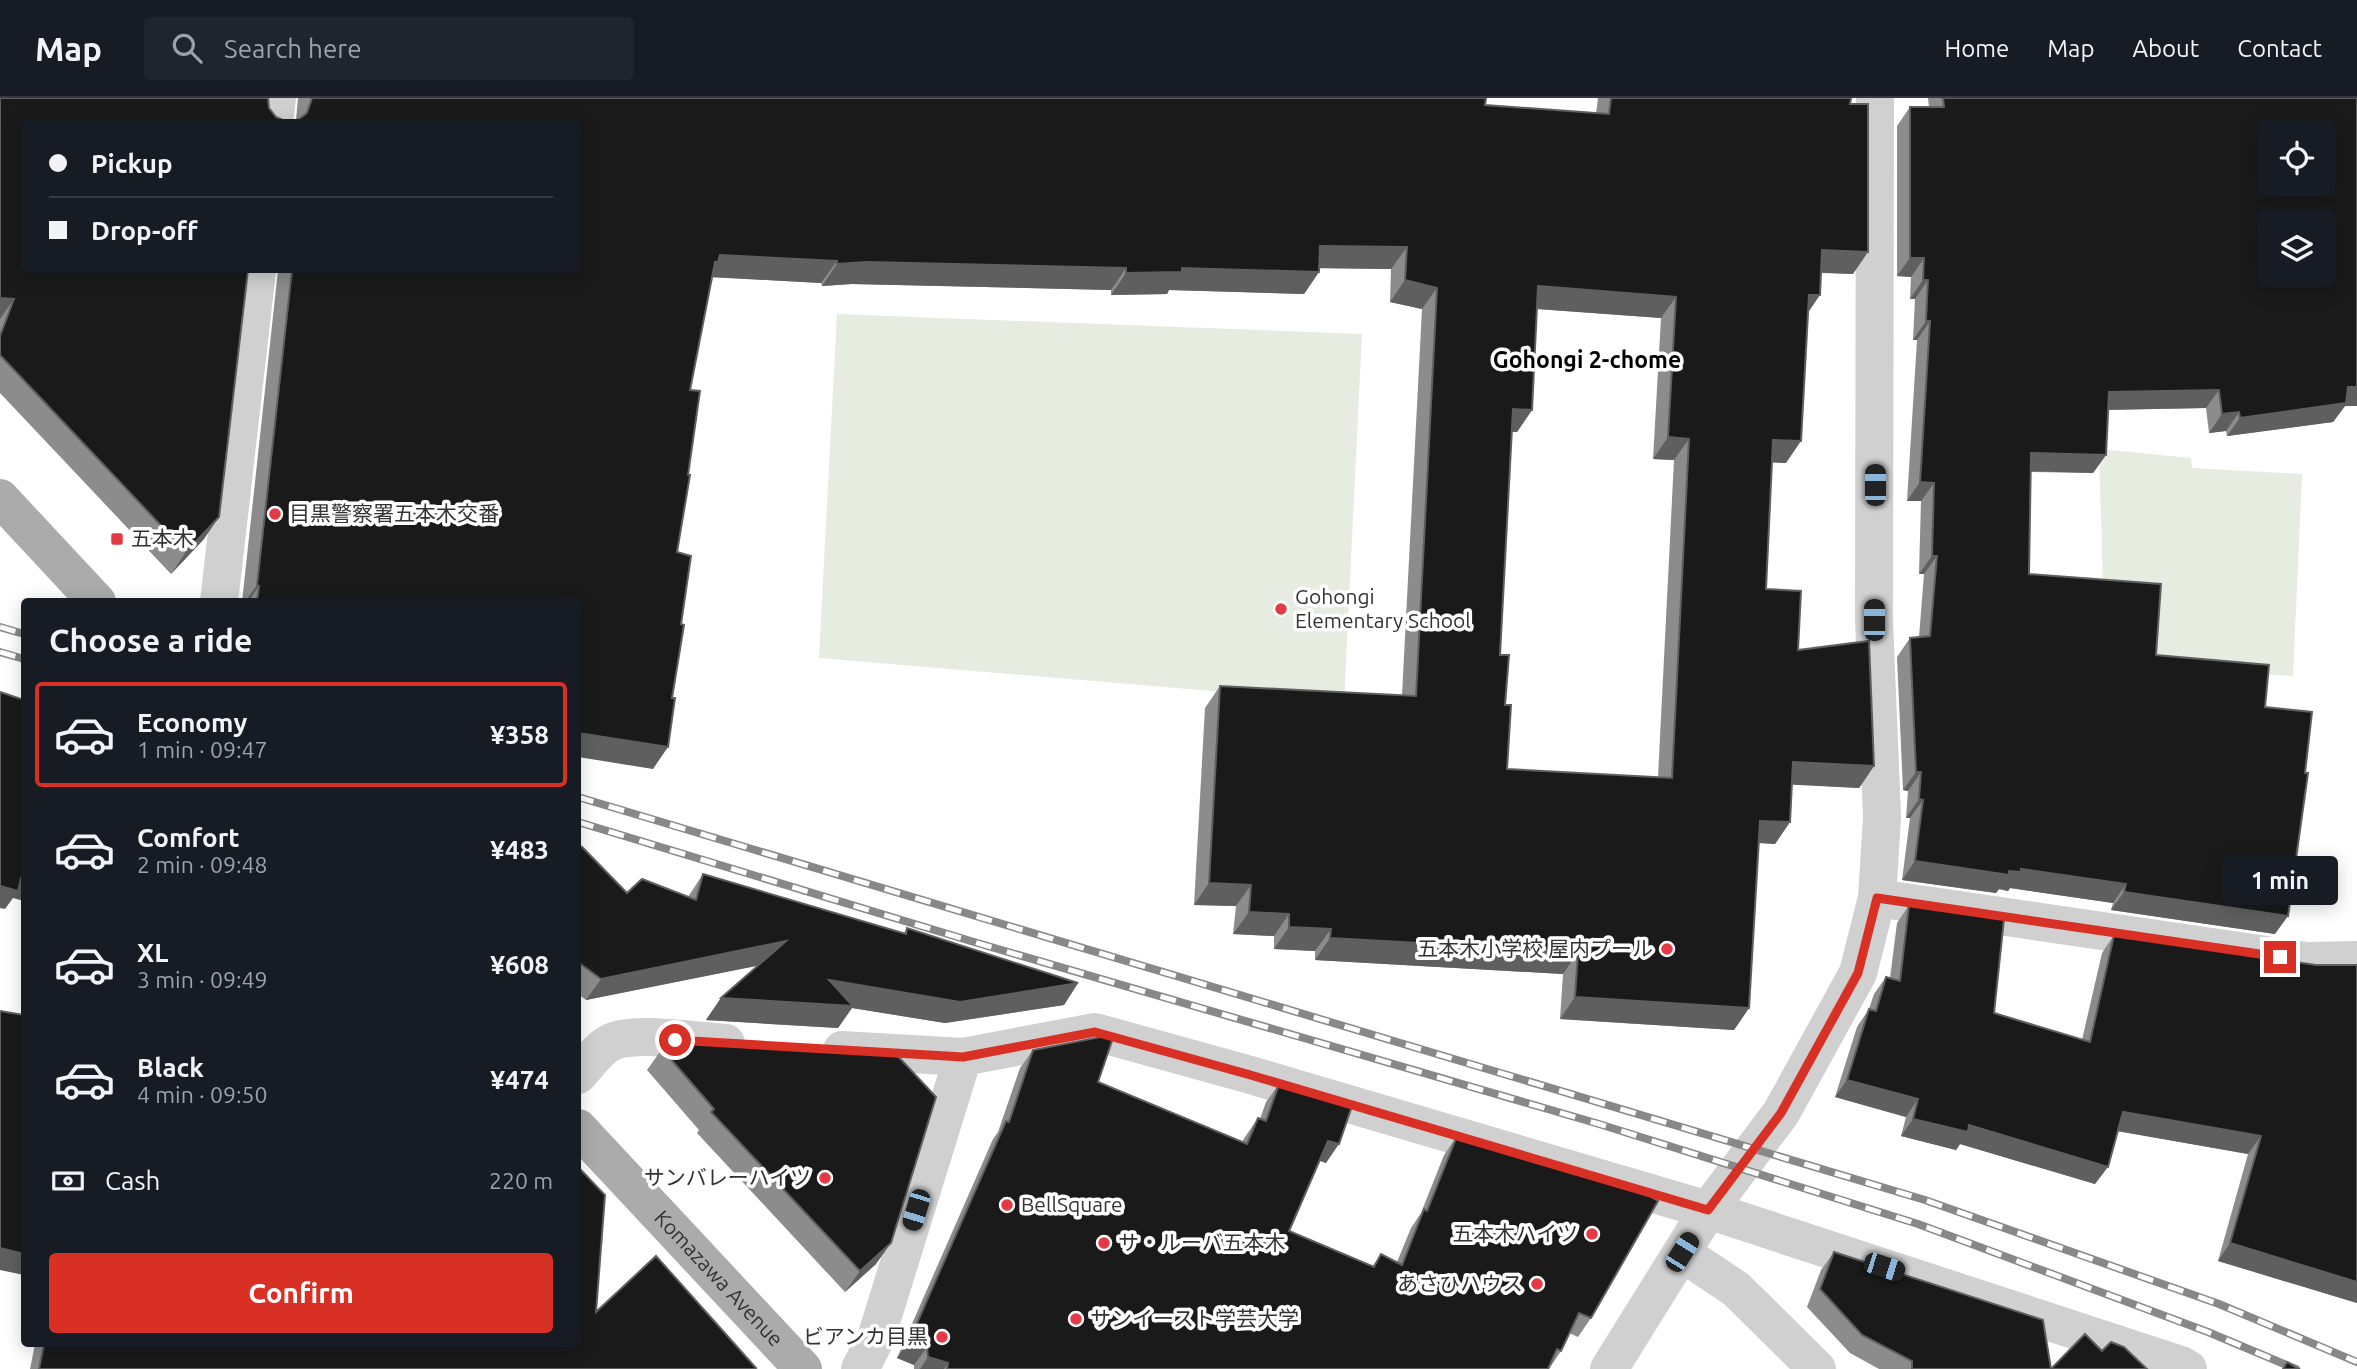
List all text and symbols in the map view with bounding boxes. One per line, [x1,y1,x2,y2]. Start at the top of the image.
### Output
search box [144,17,634,80]
icon: search [168,29,206,67]
text: Map [35,30,102,67]
text: Search here [224,34,362,63]
text: Home [1944,35,2009,62]
text: Map [2047,35,2094,62]
text: About [2132,35,2199,62]
text: Contact [2237,35,2322,62]
map controls [2258,119,2335,287]
button: locate [2258,119,2335,196]
text: Pickup [91,149,173,178]
button: layers [2258,210,2335,287]
text: Drop-off [91,216,198,245]
district label: Gohongi 2-chome [1493,347,1681,372]
car [1865,464,1886,506]
place label: 目黒警察署五本木交番 [289,501,499,525]
marker: 目黒警察署五本木交番 [267,506,283,522]
place label: 五本木 [131,526,194,550]
marker: 五本木 [109,531,125,547]
place label: Gohongi Elementary School [1295,584,1471,632]
car [1864,599,1885,641]
marker: Gohongi Elementary School [1273,601,1289,617]
text: Choose a ride [49,622,252,658]
icon: car [53,703,116,766]
text: Economy [137,708,247,737]
text: ¥358 [490,720,549,749]
text: 1 min · 09:47 [137,737,268,762]
icon: car [53,818,116,881]
text: Comfort [137,823,240,852]
text: ¥483 [490,835,549,864]
text: 2 min · 09:48 [137,852,268,877]
callout: 1 min [2222,856,2338,904]
text: 1 min [2251,868,2309,893]
icon: car [53,933,116,996]
place label: 五本木小学校 屋内プール [1417,936,1653,960]
text: XL [137,938,168,967]
marker: 五本木小学校 屋内プール [1659,941,1675,957]
route end [2264,941,2296,973]
text: ¥608 [490,950,549,979]
text: 3 min · 09:49 [137,967,268,992]
route start [659,1024,691,1056]
icon: car [53,1048,116,1111]
text: Black [137,1053,204,1082]
text: ¥474 [490,1065,549,1094]
text: 4 min · 09:50 [137,1082,268,1107]
icon: cash [49,1162,87,1200]
place label: サンバレーハイツ [644,1165,811,1189]
text: Cash [105,1166,160,1195]
text: 220 m [489,1168,553,1193]
marker: サンバレーハイツ [817,1170,833,1186]
car [900,1187,933,1233]
place label: BellSquare [1021,1192,1123,1216]
marker: BellSquare [999,1197,1015,1213]
street label: Komazawa Avenue [650,1205,788,1351]
place label: 五本木ハイツ [1452,1221,1578,1245]
marker: 五本木ハイツ [1584,1226,1600,1242]
car [1662,1229,1703,1275]
place label: サ・ルーバ五本木 [1118,1230,1286,1254]
marker: サ・ルーバ五本木 [1096,1235,1112,1251]
car [1861,1251,1908,1283]
button: Confirm [49,1253,553,1333]
place label: あさひハウス [1397,1271,1523,1295]
marker: あさひハウス [1529,1276,1545,1292]
place label: サンイースト学芸大学 [1090,1306,1299,1330]
marker: サンイースト学芸大学 [1068,1311,1084,1327]
place label: ビアンカ目黒 [803,1324,928,1348]
marker: ビアンカ目黒 [934,1329,950,1345]

